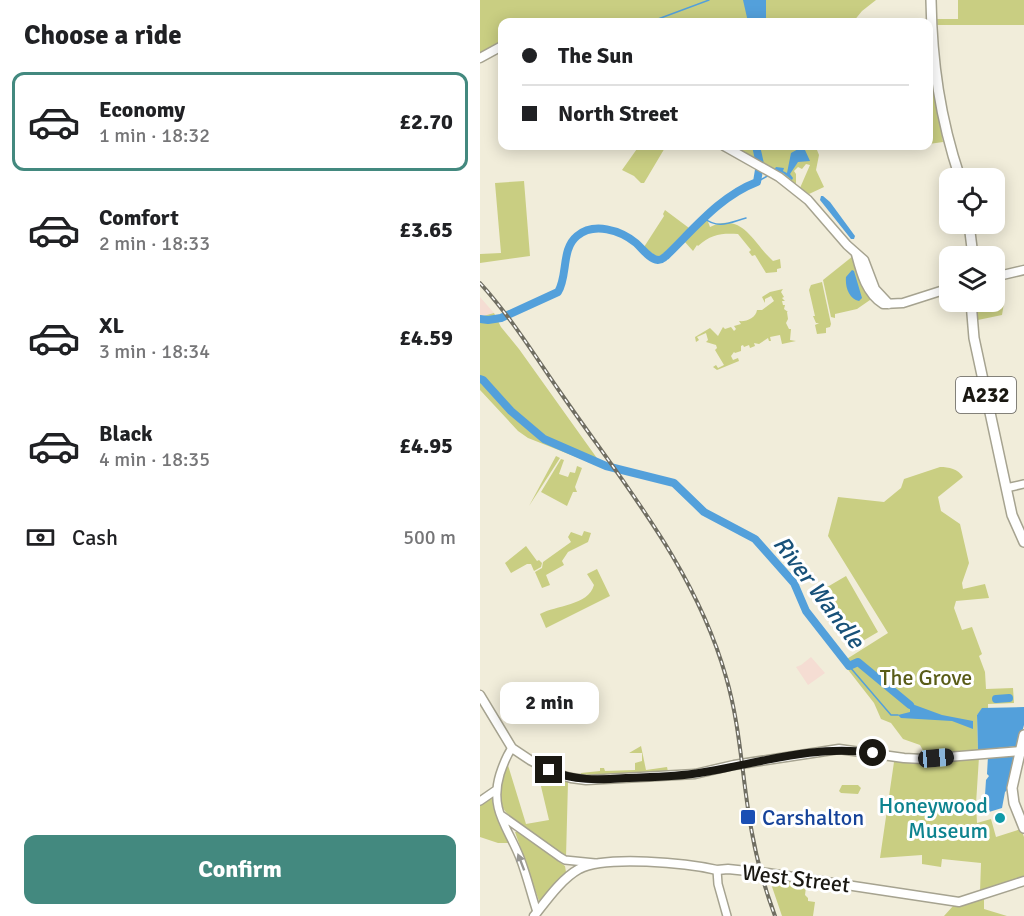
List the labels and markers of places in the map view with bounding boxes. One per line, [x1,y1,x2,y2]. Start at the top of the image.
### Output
place label: Honeywood Museum [879,792,988,844]
place label: Carshalton [762,804,864,831]
marker: Carshalton [739,808,757,826]
marker: Honeywood Museum [993,811,1007,825]

